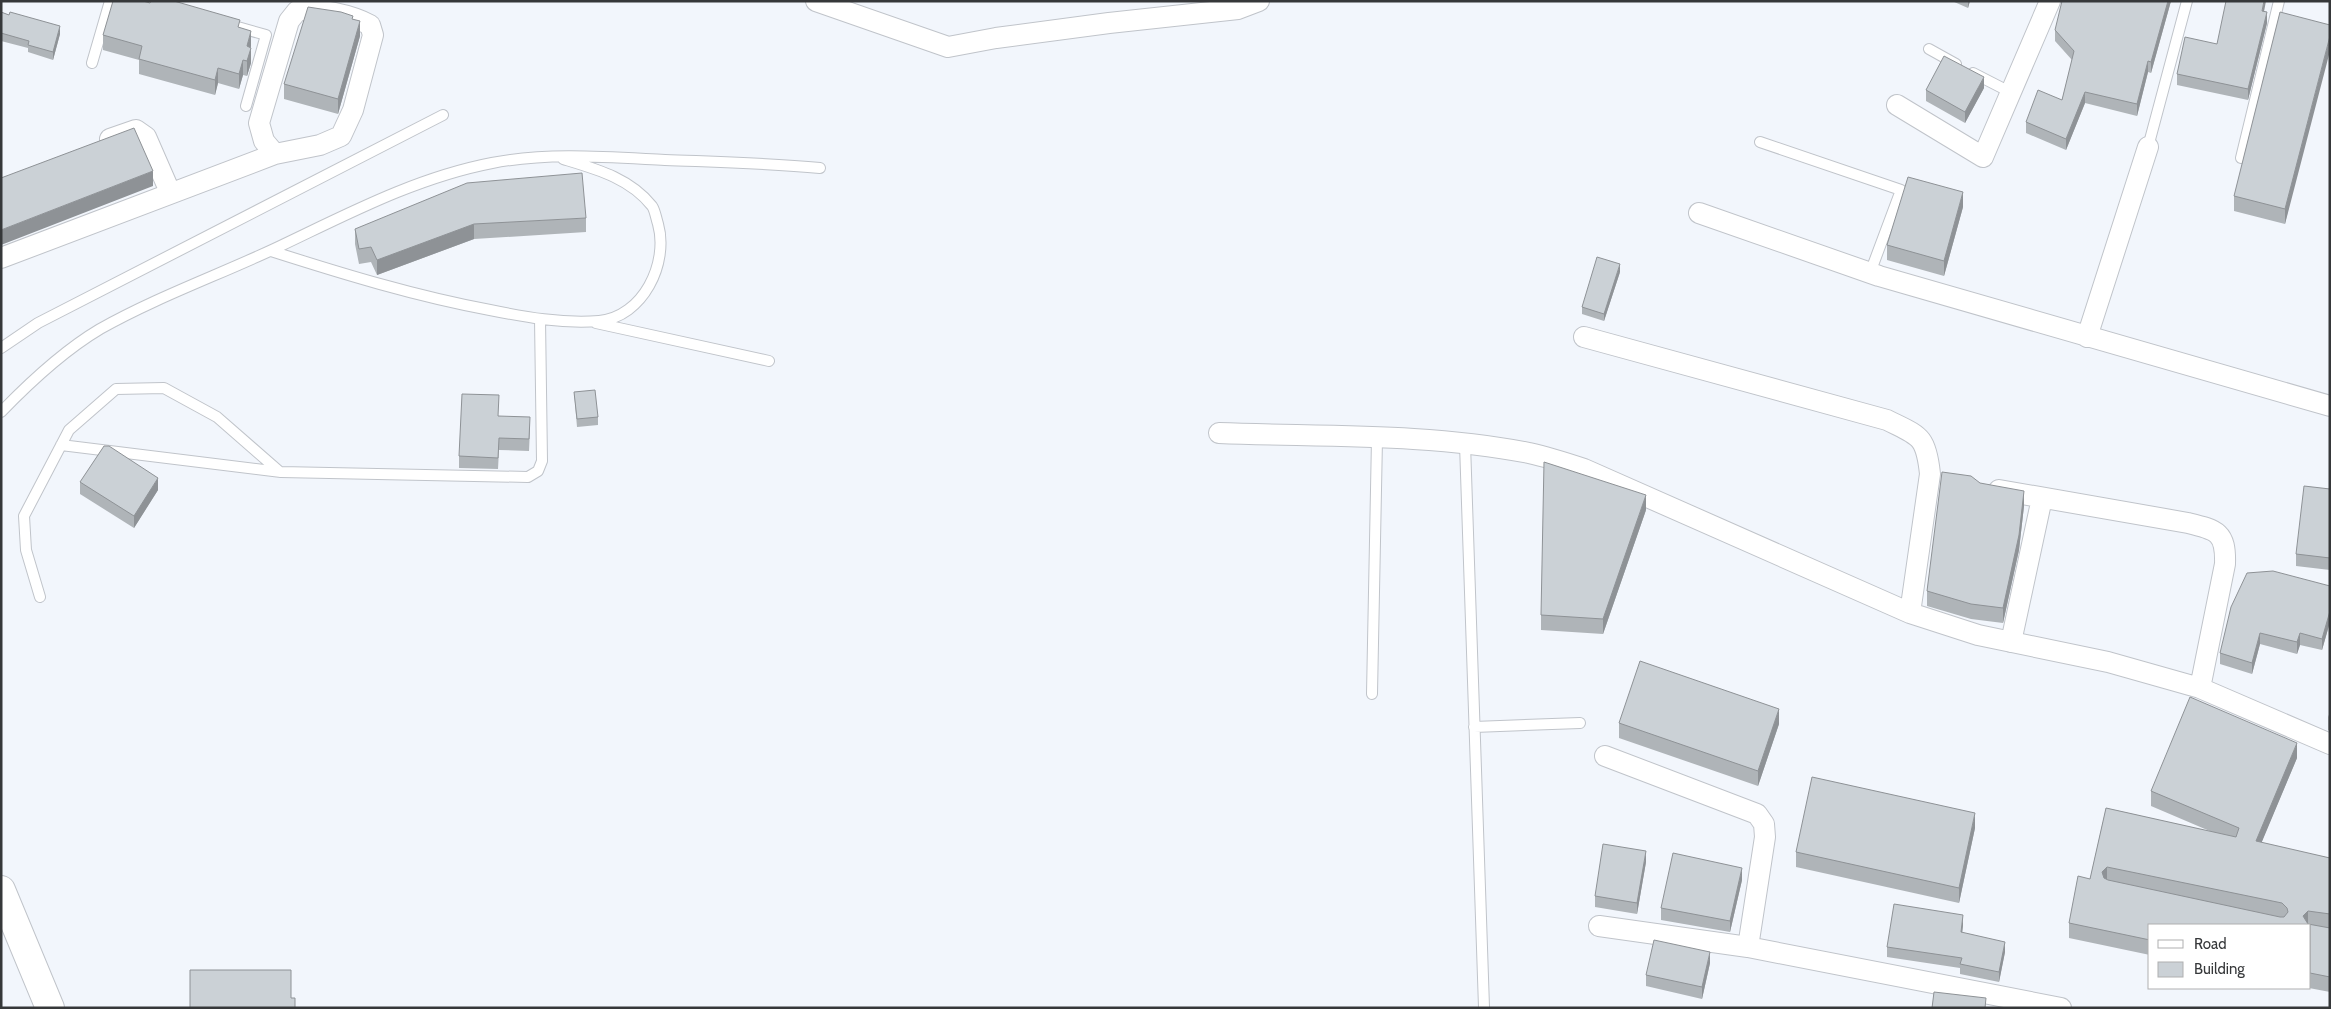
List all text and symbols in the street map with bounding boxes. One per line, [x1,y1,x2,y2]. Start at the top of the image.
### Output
legend [2148,924,2311,989]
text: Road [2194,935,2227,953]
text: Building [2194,960,2245,978]

